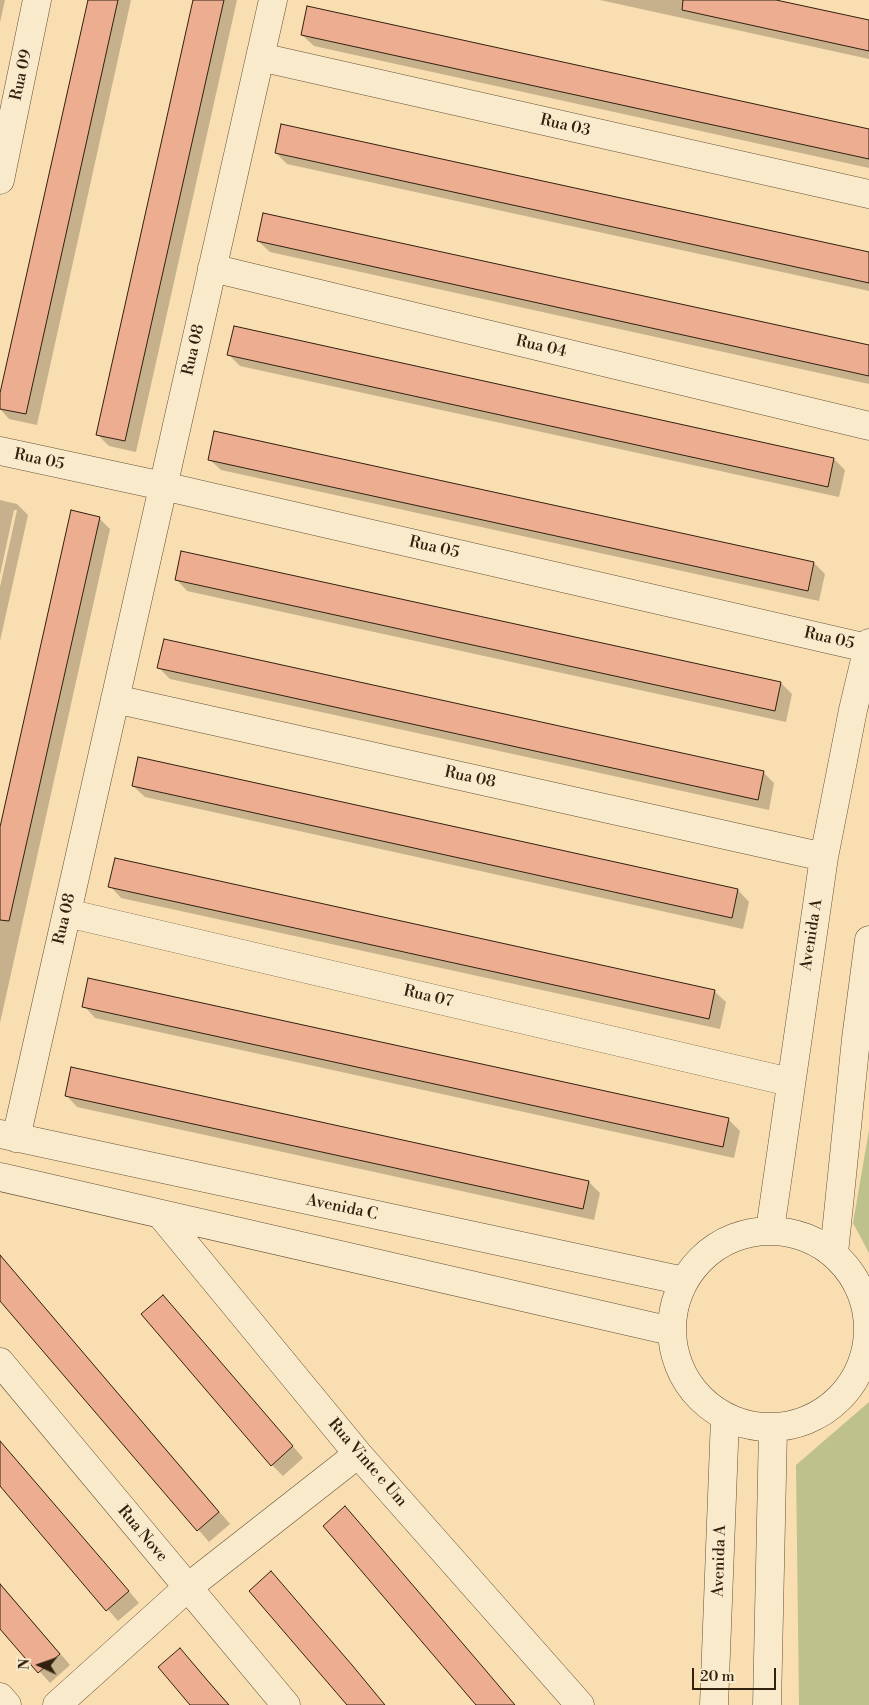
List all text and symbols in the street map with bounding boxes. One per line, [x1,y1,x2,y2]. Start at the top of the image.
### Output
street label: Rua 09 [7,48,37,102]
street label: Rua 03 [538,111,592,141]
street label: Rua 08 [179,323,209,377]
street label: Rua 04 [514,332,568,362]
street label: Rua 05 [12,445,66,475]
street label: Rua 05 [407,533,461,563]
street label: Rua 05 [802,624,856,654]
street label: Rua 08 [443,763,497,793]
street label: Rua 08 [50,892,80,946]
street label: Avenida A [797,898,827,972]
street label: Rua 07 [401,982,455,1012]
street label: Avenida C [305,1191,379,1225]
street label: Rua Vinte e Um [323,1415,411,1511]
street label: Rua Nove [113,1502,171,1566]
street label: Avenida A [709,1525,731,1597]
north arrow [15,1640,65,1690]
text: N [16,1658,34,1670]
scale bar [694,1658,778,1690]
text: 20 m [700,1667,735,1686]

